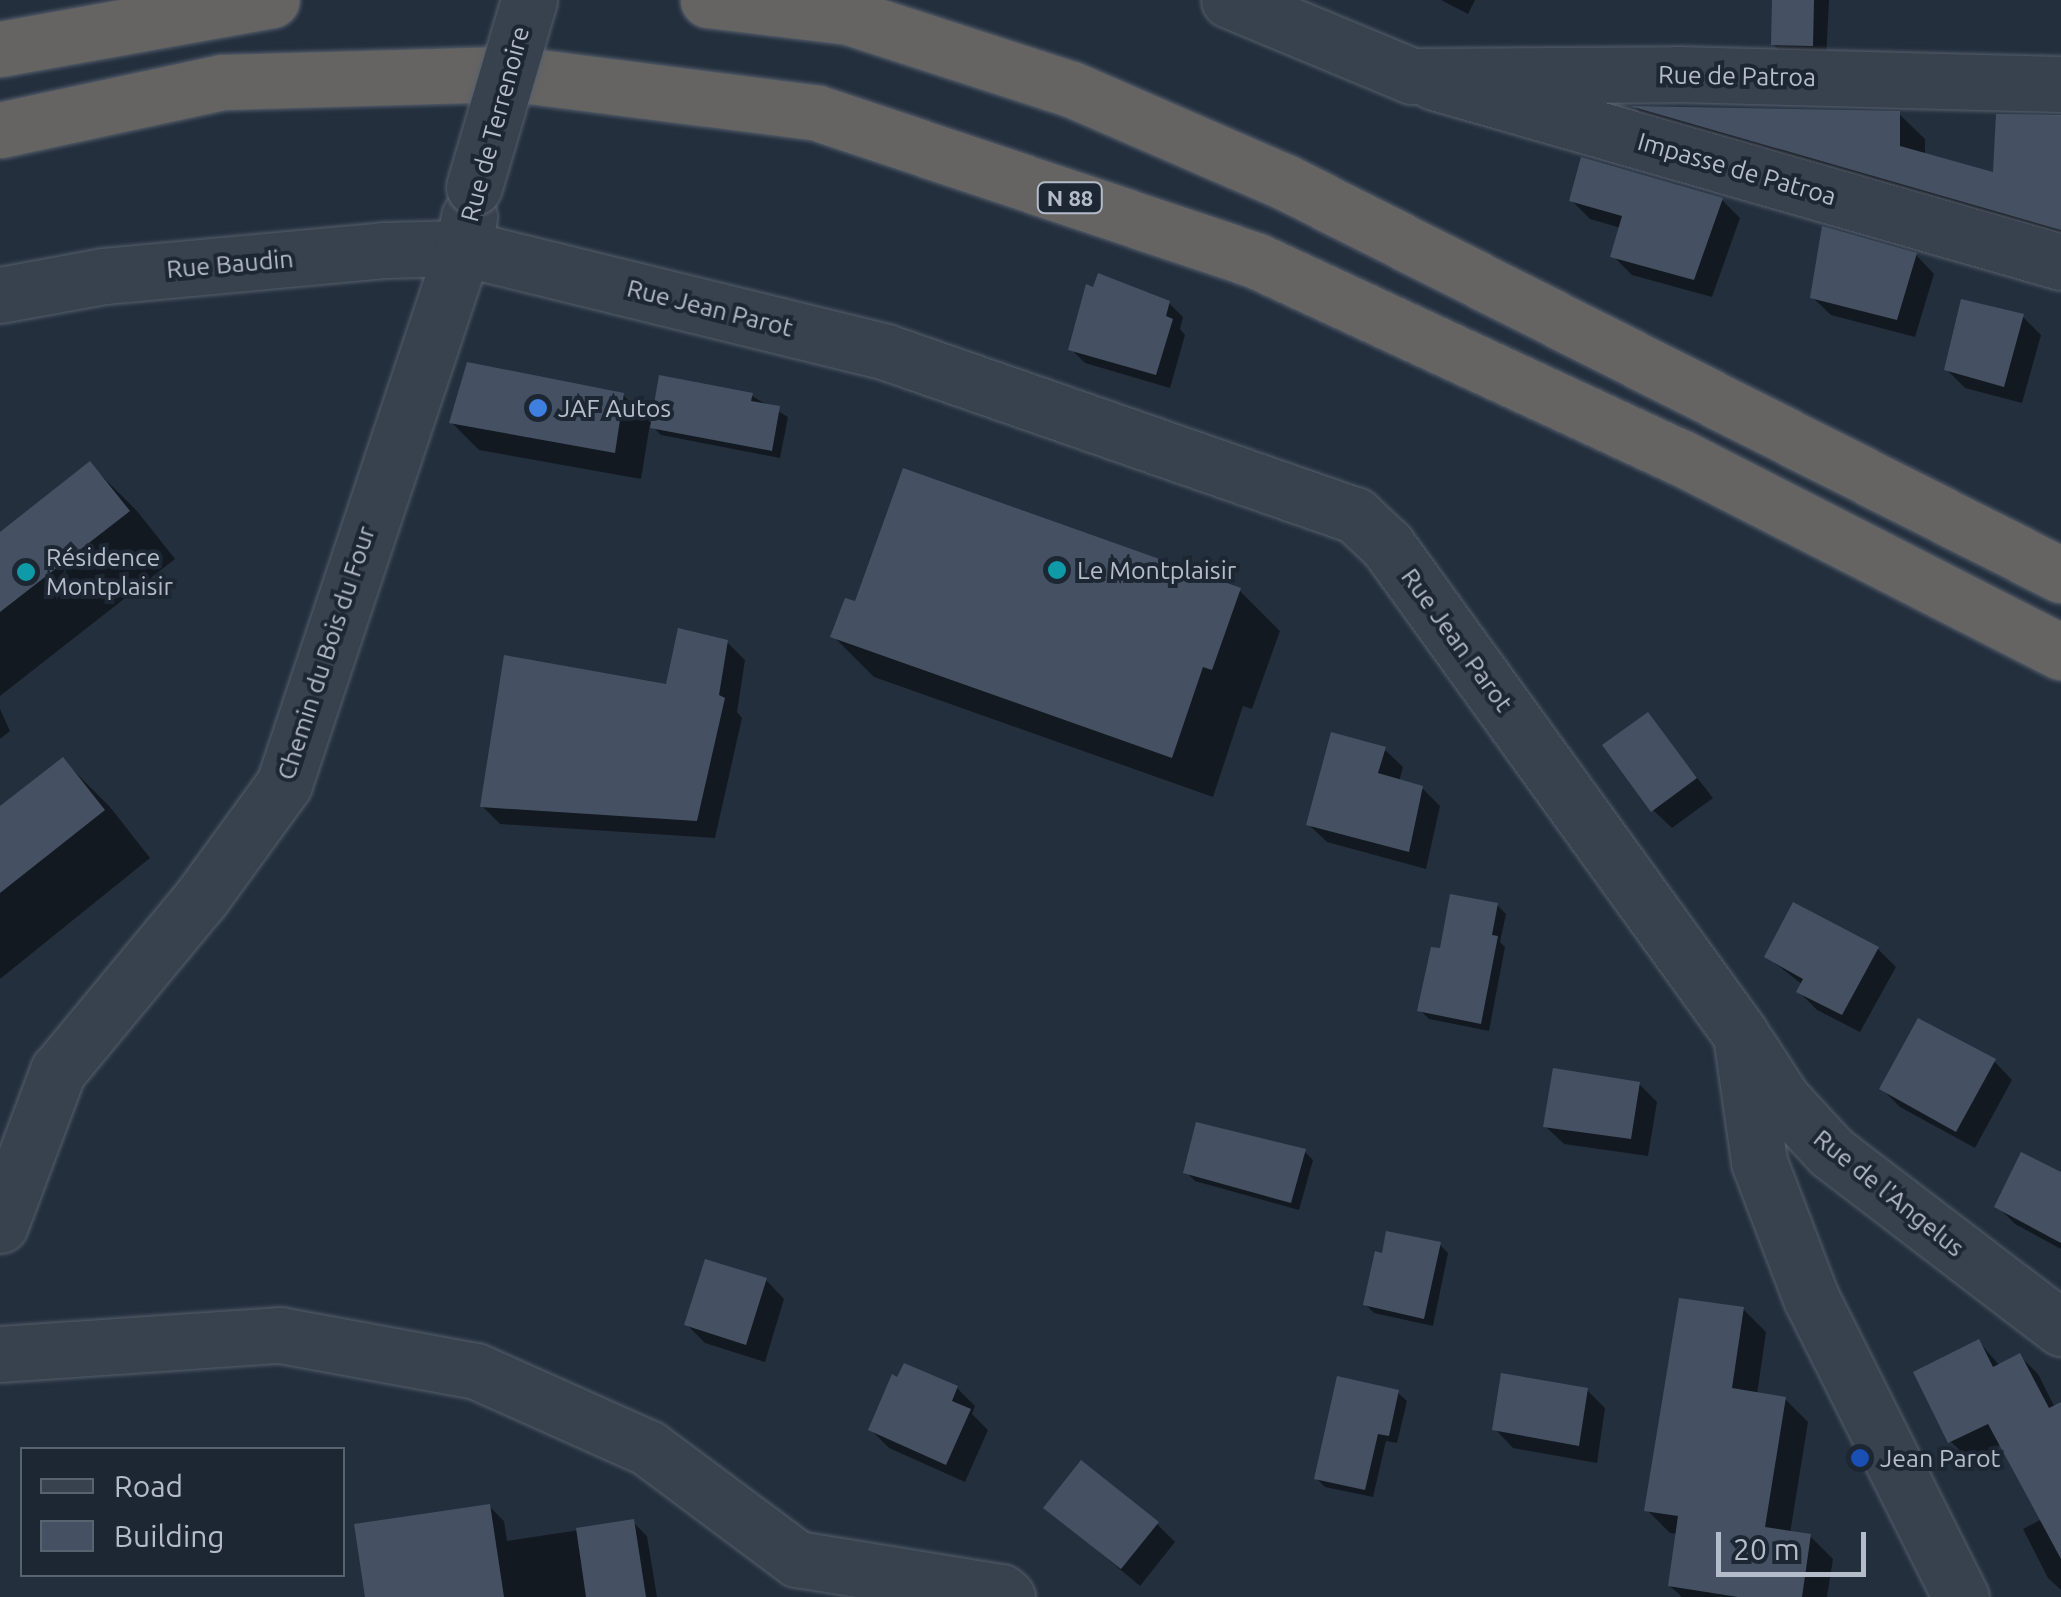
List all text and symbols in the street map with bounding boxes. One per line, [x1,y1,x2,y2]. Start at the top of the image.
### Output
street label: Rue de Terrenoire [455,23,535,225]
street label: Rue de Patroa [1658,60,1816,92]
street label: Impasse de Patroa [1634,126,1840,212]
road number: N 88 [1035,181,1105,215]
street label: Rue Baudin [165,244,295,284]
street label: Rue Jean Parot [624,273,796,343]
place label: JAF Autos [558,393,671,423]
marker: JAF Autos [527,397,549,419]
street label: Chemin du Bois du Four [271,522,381,784]
place label: Résidence Montplaisir [46,543,173,602]
place label: Le Montplaisir [1077,555,1236,585]
marker: Le Montplaisir [1046,559,1068,581]
marker: Résidence Montplaisir [15,561,37,583]
street label: Rue Jean Parot [1395,562,1519,718]
street label: Rue de l'Angelus [1808,1123,1970,1263]
place label: Jean Parot [1880,1443,2000,1473]
legend [20,1447,345,1577]
marker: Jean Parot [1849,1447,1871,1469]
text: Road [114,1469,183,1503]
scale bar [1721,1512,1871,1574]
text: Building [114,1519,225,1553]
text: 20 m [1733,1532,1800,1566]

